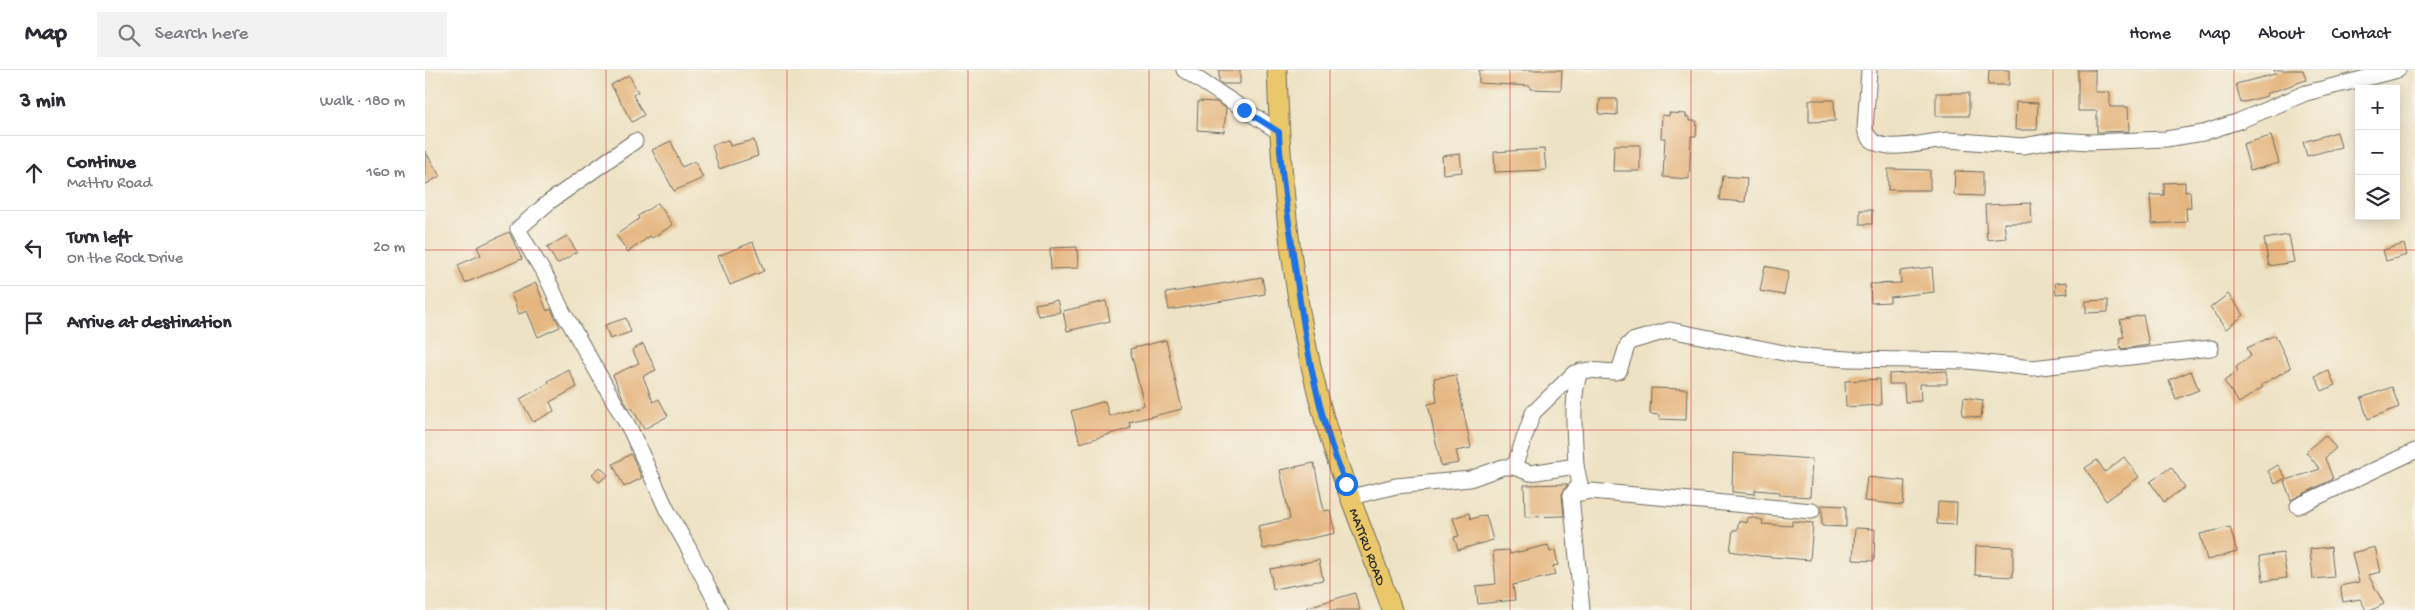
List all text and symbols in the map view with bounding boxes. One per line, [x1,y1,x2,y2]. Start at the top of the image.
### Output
search box [97,12,447,57]
text: Map [25,20,67,49]
icon: search [115,21,143,49]
text: Search here [155,23,248,46]
text: Home [2129,24,2171,45]
text: Map [2199,24,2230,45]
text: About [2258,24,2304,45]
text: Contact [2332,24,2390,45]
map controls [2355,85,2400,220]
button: + [2355,85,2400,130]
text: 3 min [20,90,65,115]
text: Walk · 180 m [320,93,405,112]
route end [1233,99,1256,122]
button: − [2355,130,2400,175]
text: Continue [67,152,136,175]
icon: ahead [20,159,48,187]
text: 160 m [366,164,405,183]
text: Mattru Road [67,175,152,194]
button: layers [2355,175,2400,220]
text: Turn left [67,227,131,250]
icon: left [20,234,48,262]
text: 20 m [373,239,405,258]
text: On the Rock Drive [67,250,183,269]
icon: arrive [20,309,48,337]
text: Arrive at destination [67,312,231,335]
route start [1335,473,1358,496]
street label: MATTRU ROAD [1344,507,1389,589]

